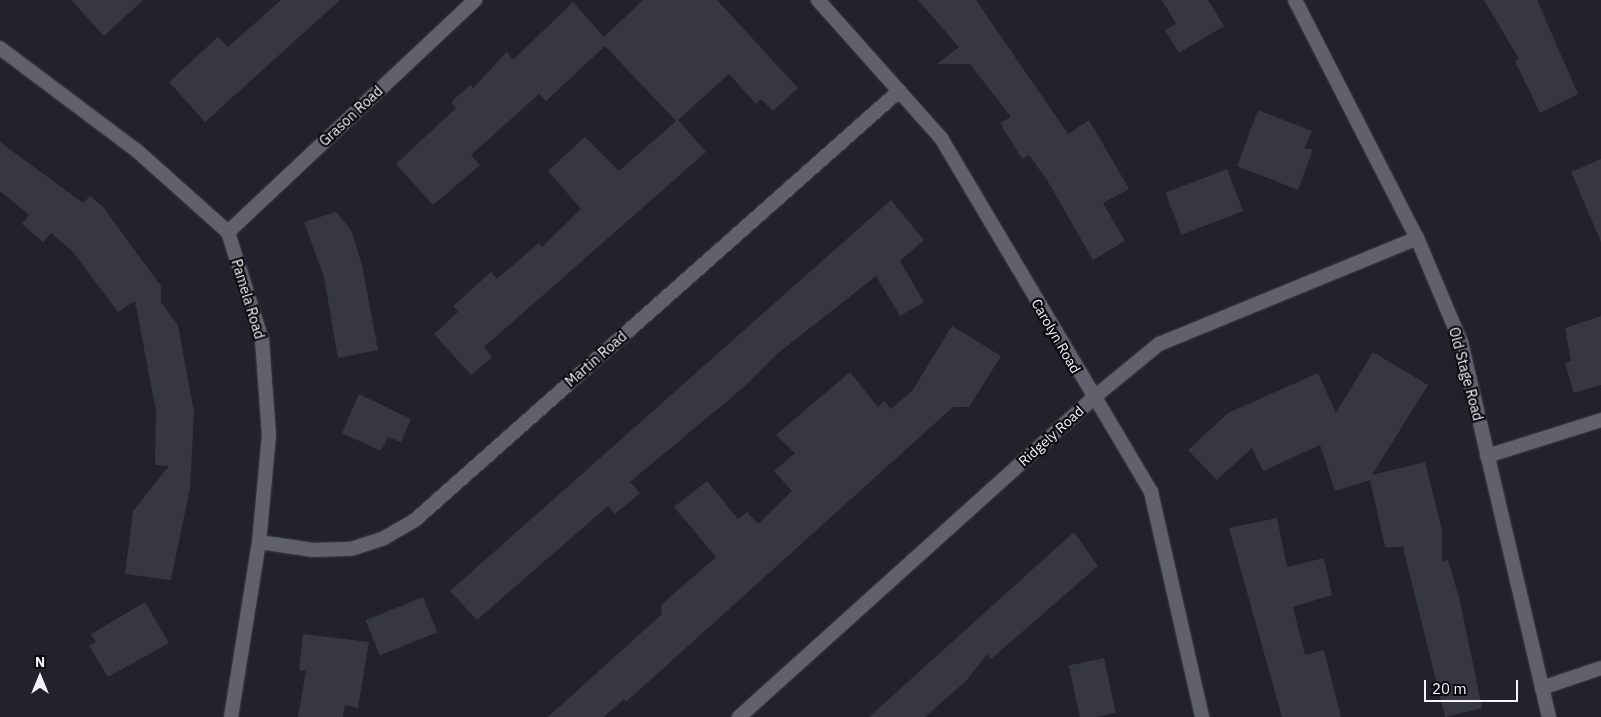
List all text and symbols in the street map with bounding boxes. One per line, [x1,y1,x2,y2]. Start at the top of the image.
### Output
street label: Grason Road [316,82,386,150]
street label: Pamela Road [228,257,268,341]
street label: Carolyn Road [1028,296,1084,376]
street label: Old Stage Road [1445,325,1487,423]
street label: Martin Road [562,328,630,390]
street label: Ridgely Road [1015,402,1087,470]
north arrow [15,652,65,702]
text: N [35,653,45,671]
scale bar [1426,670,1520,702]
text: 20 m [1432,679,1467,698]

